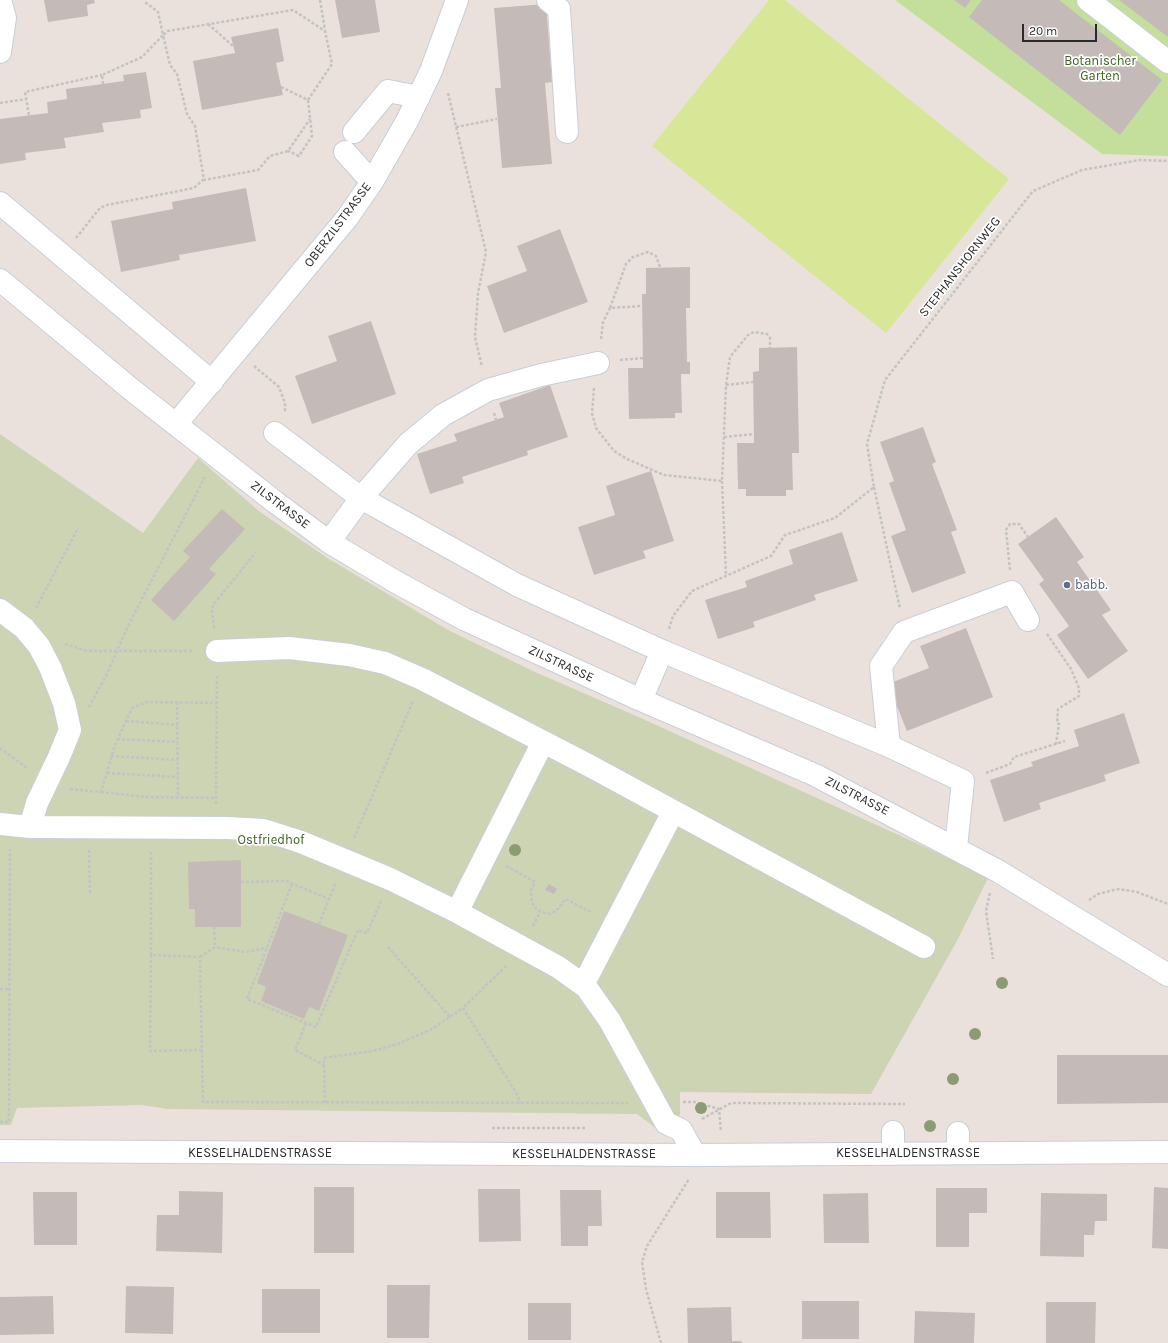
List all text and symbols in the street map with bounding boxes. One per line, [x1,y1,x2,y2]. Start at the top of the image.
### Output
scale bar [1024,16,1099,42]
text: 20 m [1029,24,1057,38]
park label: Botanischer Garten [1064,53,1136,84]
street label: OBERZILSTRASSE [301,180,375,270]
street label: STEPHANSHORNWEG [916,214,1004,320]
street label: ZILSTRASSE [247,478,313,532]
place label: babb. [1075,577,1108,593]
marker: babb. [1062,580,1072,590]
street label: ZILSTRASSE [526,642,596,686]
street label: ZILSTRASSE [822,773,892,819]
park label: Ostfriedhof [238,832,304,848]
street label: KESSELHALDENSTRASSE [188,1145,332,1161]
street label: KESSELHALDENSTRASSE [836,1145,980,1161]
street label: KESSELHALDENSTRASSE [512,1146,656,1162]

